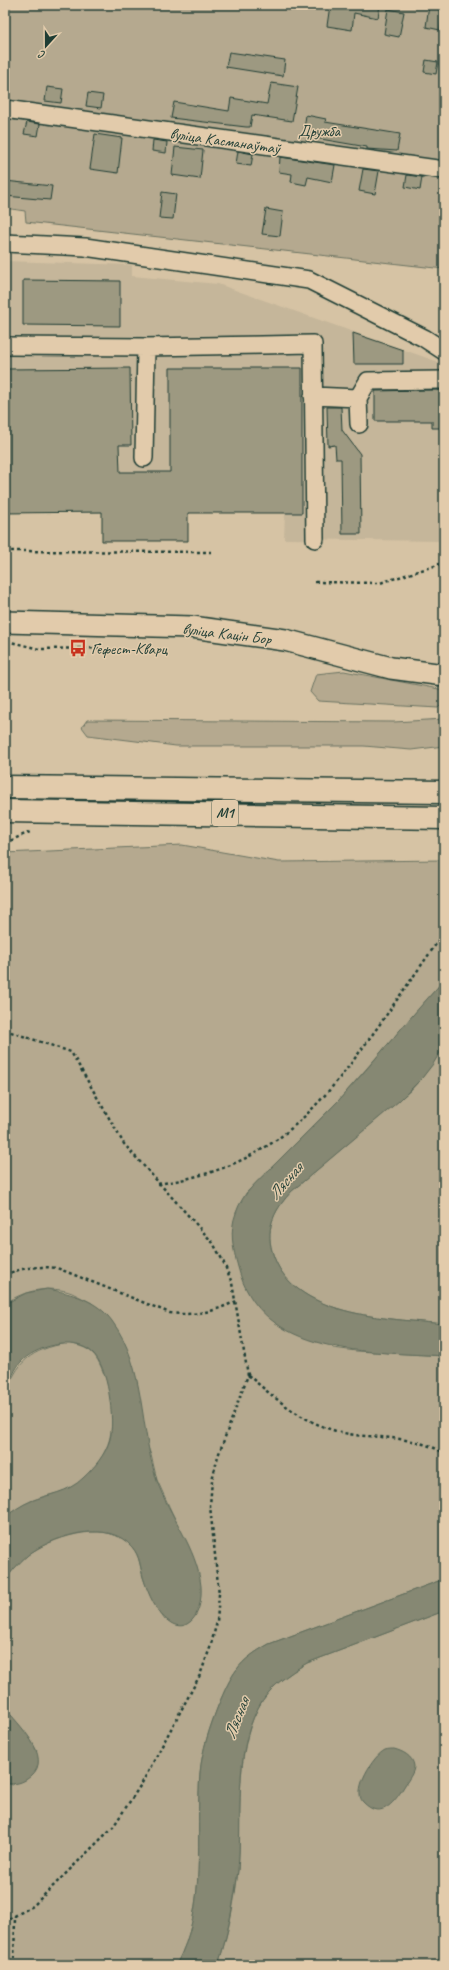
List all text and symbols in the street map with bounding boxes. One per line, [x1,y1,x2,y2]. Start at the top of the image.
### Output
north arrow [26,26,66,66]
text: С [36,47,47,63]
park label: Дружба [298,121,342,141]
street label: вуліца Касманаўтаў [169,123,282,159]
street label: вуліца Кацін Бор [181,619,273,649]
bus stop icon: Гефест-Кварц [68,638,88,658]
place label: Гефест-Кварц [91,639,169,659]
road number: М1 [212,800,238,826]
water label: Лясная [264,1156,309,1204]
water label: Лясная [219,1692,255,1742]

